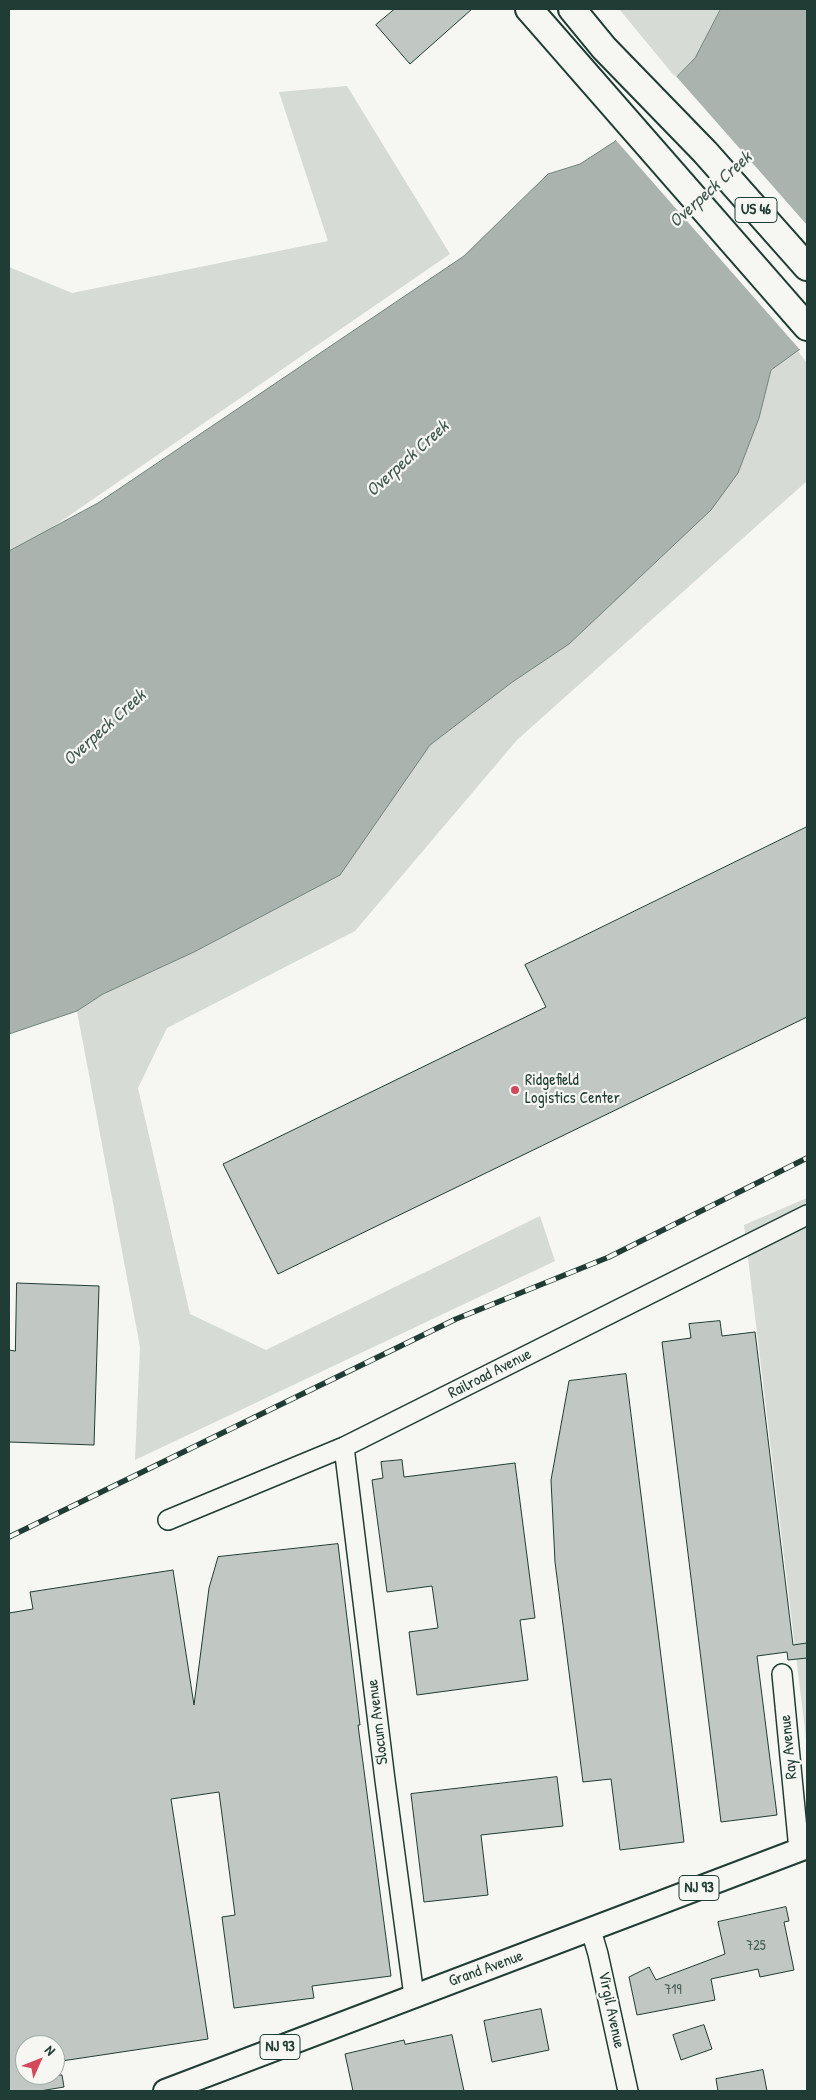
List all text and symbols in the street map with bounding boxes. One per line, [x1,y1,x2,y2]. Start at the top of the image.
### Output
water label: Overpeck Creek [665,147,757,233]
road number: US 46 [735,198,777,222]
water label: Overpeck Creek [362,416,454,502]
water label: Overpeck Creek [59,685,151,771]
place label: Ridgefield Logistics Center [525,1071,620,1109]
marker: Ridgefield Logistics Center [509,1084,521,1096]
street label: Railroad Avenue [445,1345,535,1403]
street label: Slocum Avenue [363,1678,393,1766]
street label: Ray Avenue [776,1714,802,1780]
road number: NJ 93 [679,1876,719,1900]
house number: 725 [746,1938,766,1954]
street label: Grand Avenue [446,1947,526,1991]
street label: Virgil Avenue [594,1970,628,2050]
house number: 719 [664,1982,682,1998]
road number: NJ 93 [260,2034,300,2060]
north arrow [15,2035,65,2085]
text: N [41,2041,60,2059]

